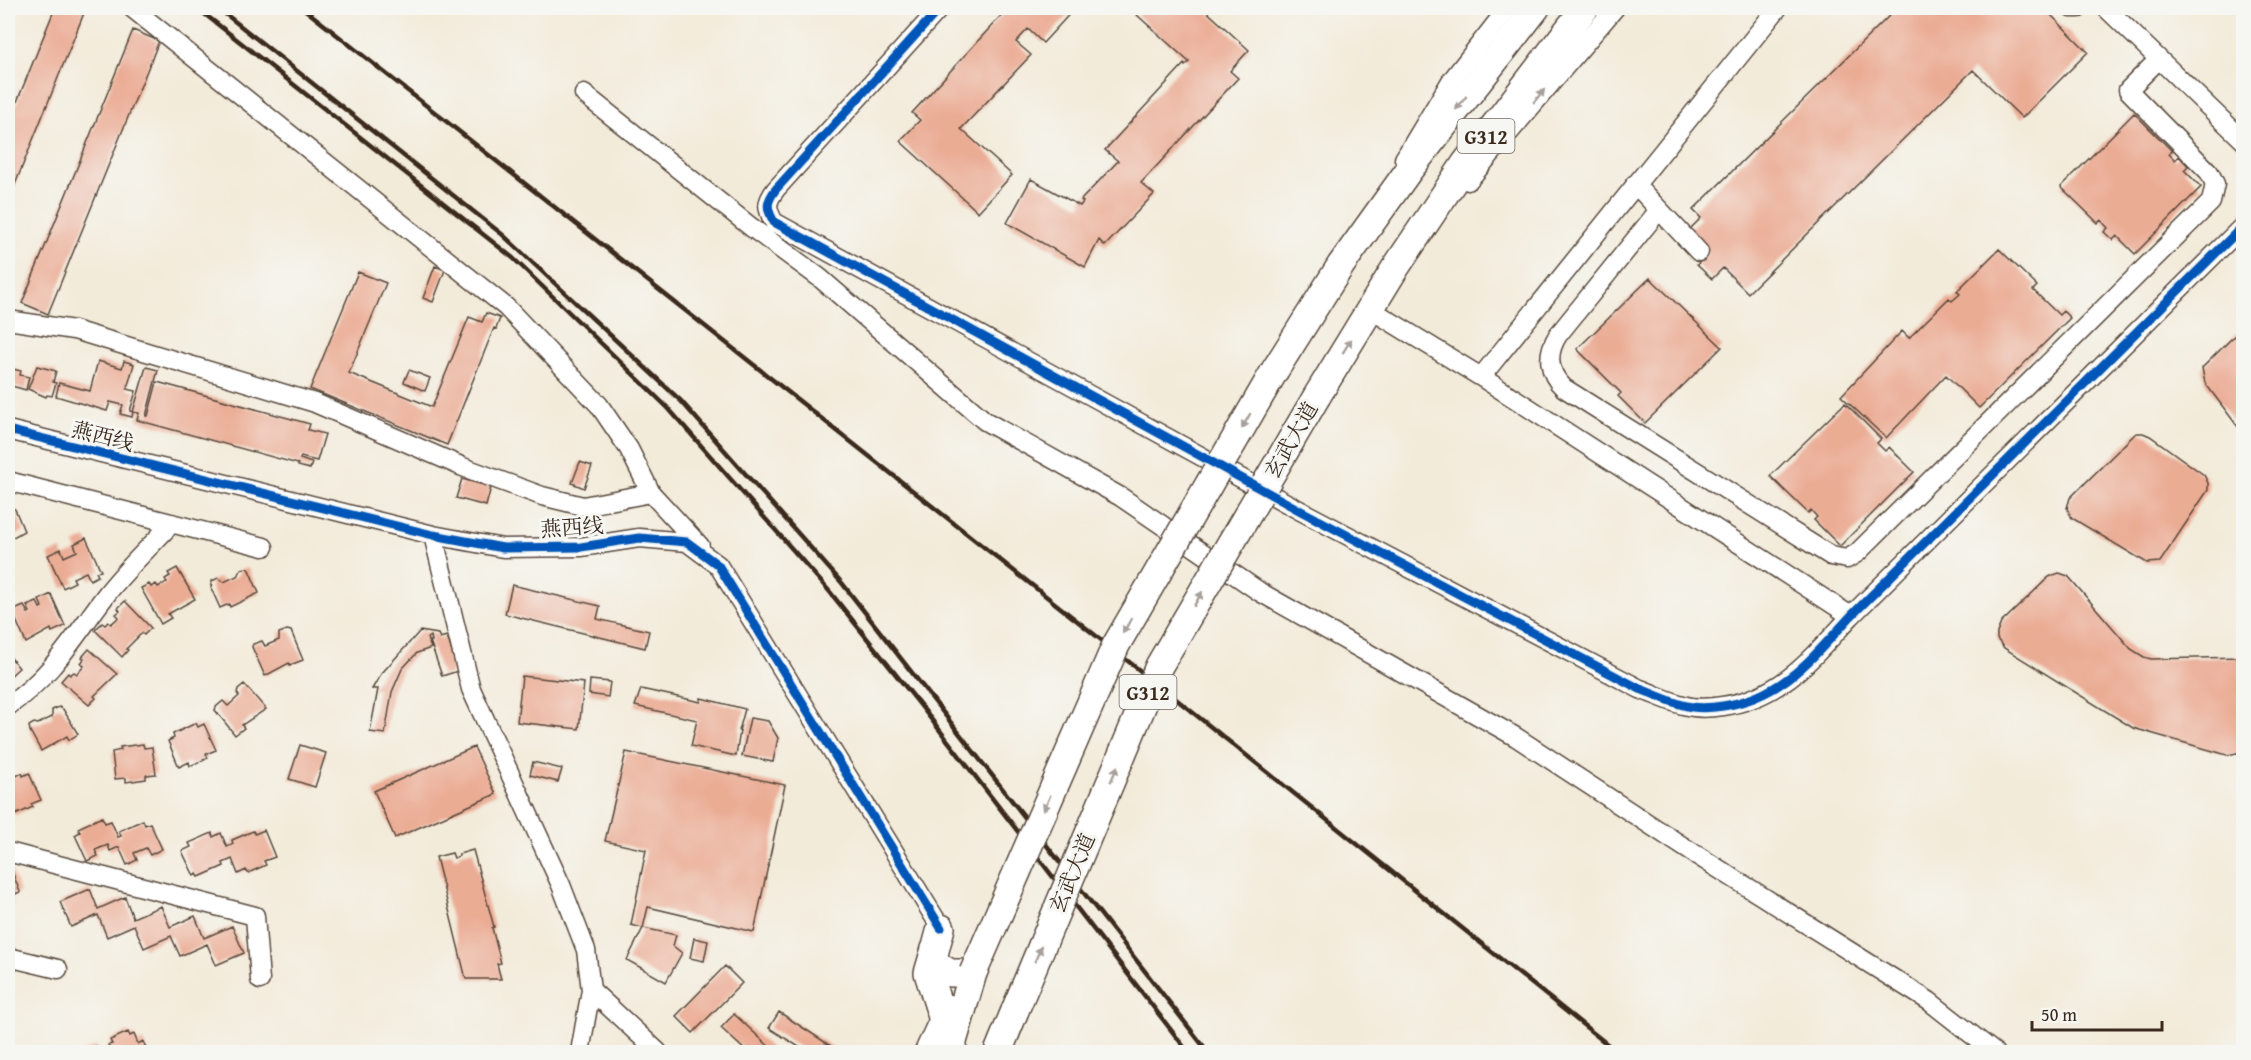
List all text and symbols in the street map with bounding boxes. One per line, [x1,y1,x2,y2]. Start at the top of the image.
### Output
one-way arrow [1533,88,1546,104]
one-way arrow [1455,95,1468,111]
road number: G312 [1458,119,1514,153]
one-way arrow [1342,338,1353,354]
street label: 玄武大道 [1257,396,1325,484]
street label: 燕西线 [69,413,137,459]
one-way arrow [1241,413,1251,430]
street label: 燕西线 [539,509,605,545]
one-way arrow [1193,590,1203,607]
one-way arrow [1122,617,1132,634]
road number: G312 [1120,675,1176,709]
one-way arrow [1110,765,1119,783]
one-way arrow [1042,795,1052,813]
street label: 玄武大道 [1041,828,1103,918]
one-way arrow [1033,944,1043,962]
scale bar [2032,994,2162,1032]
text: 50 m [2041,1001,2077,1028]

